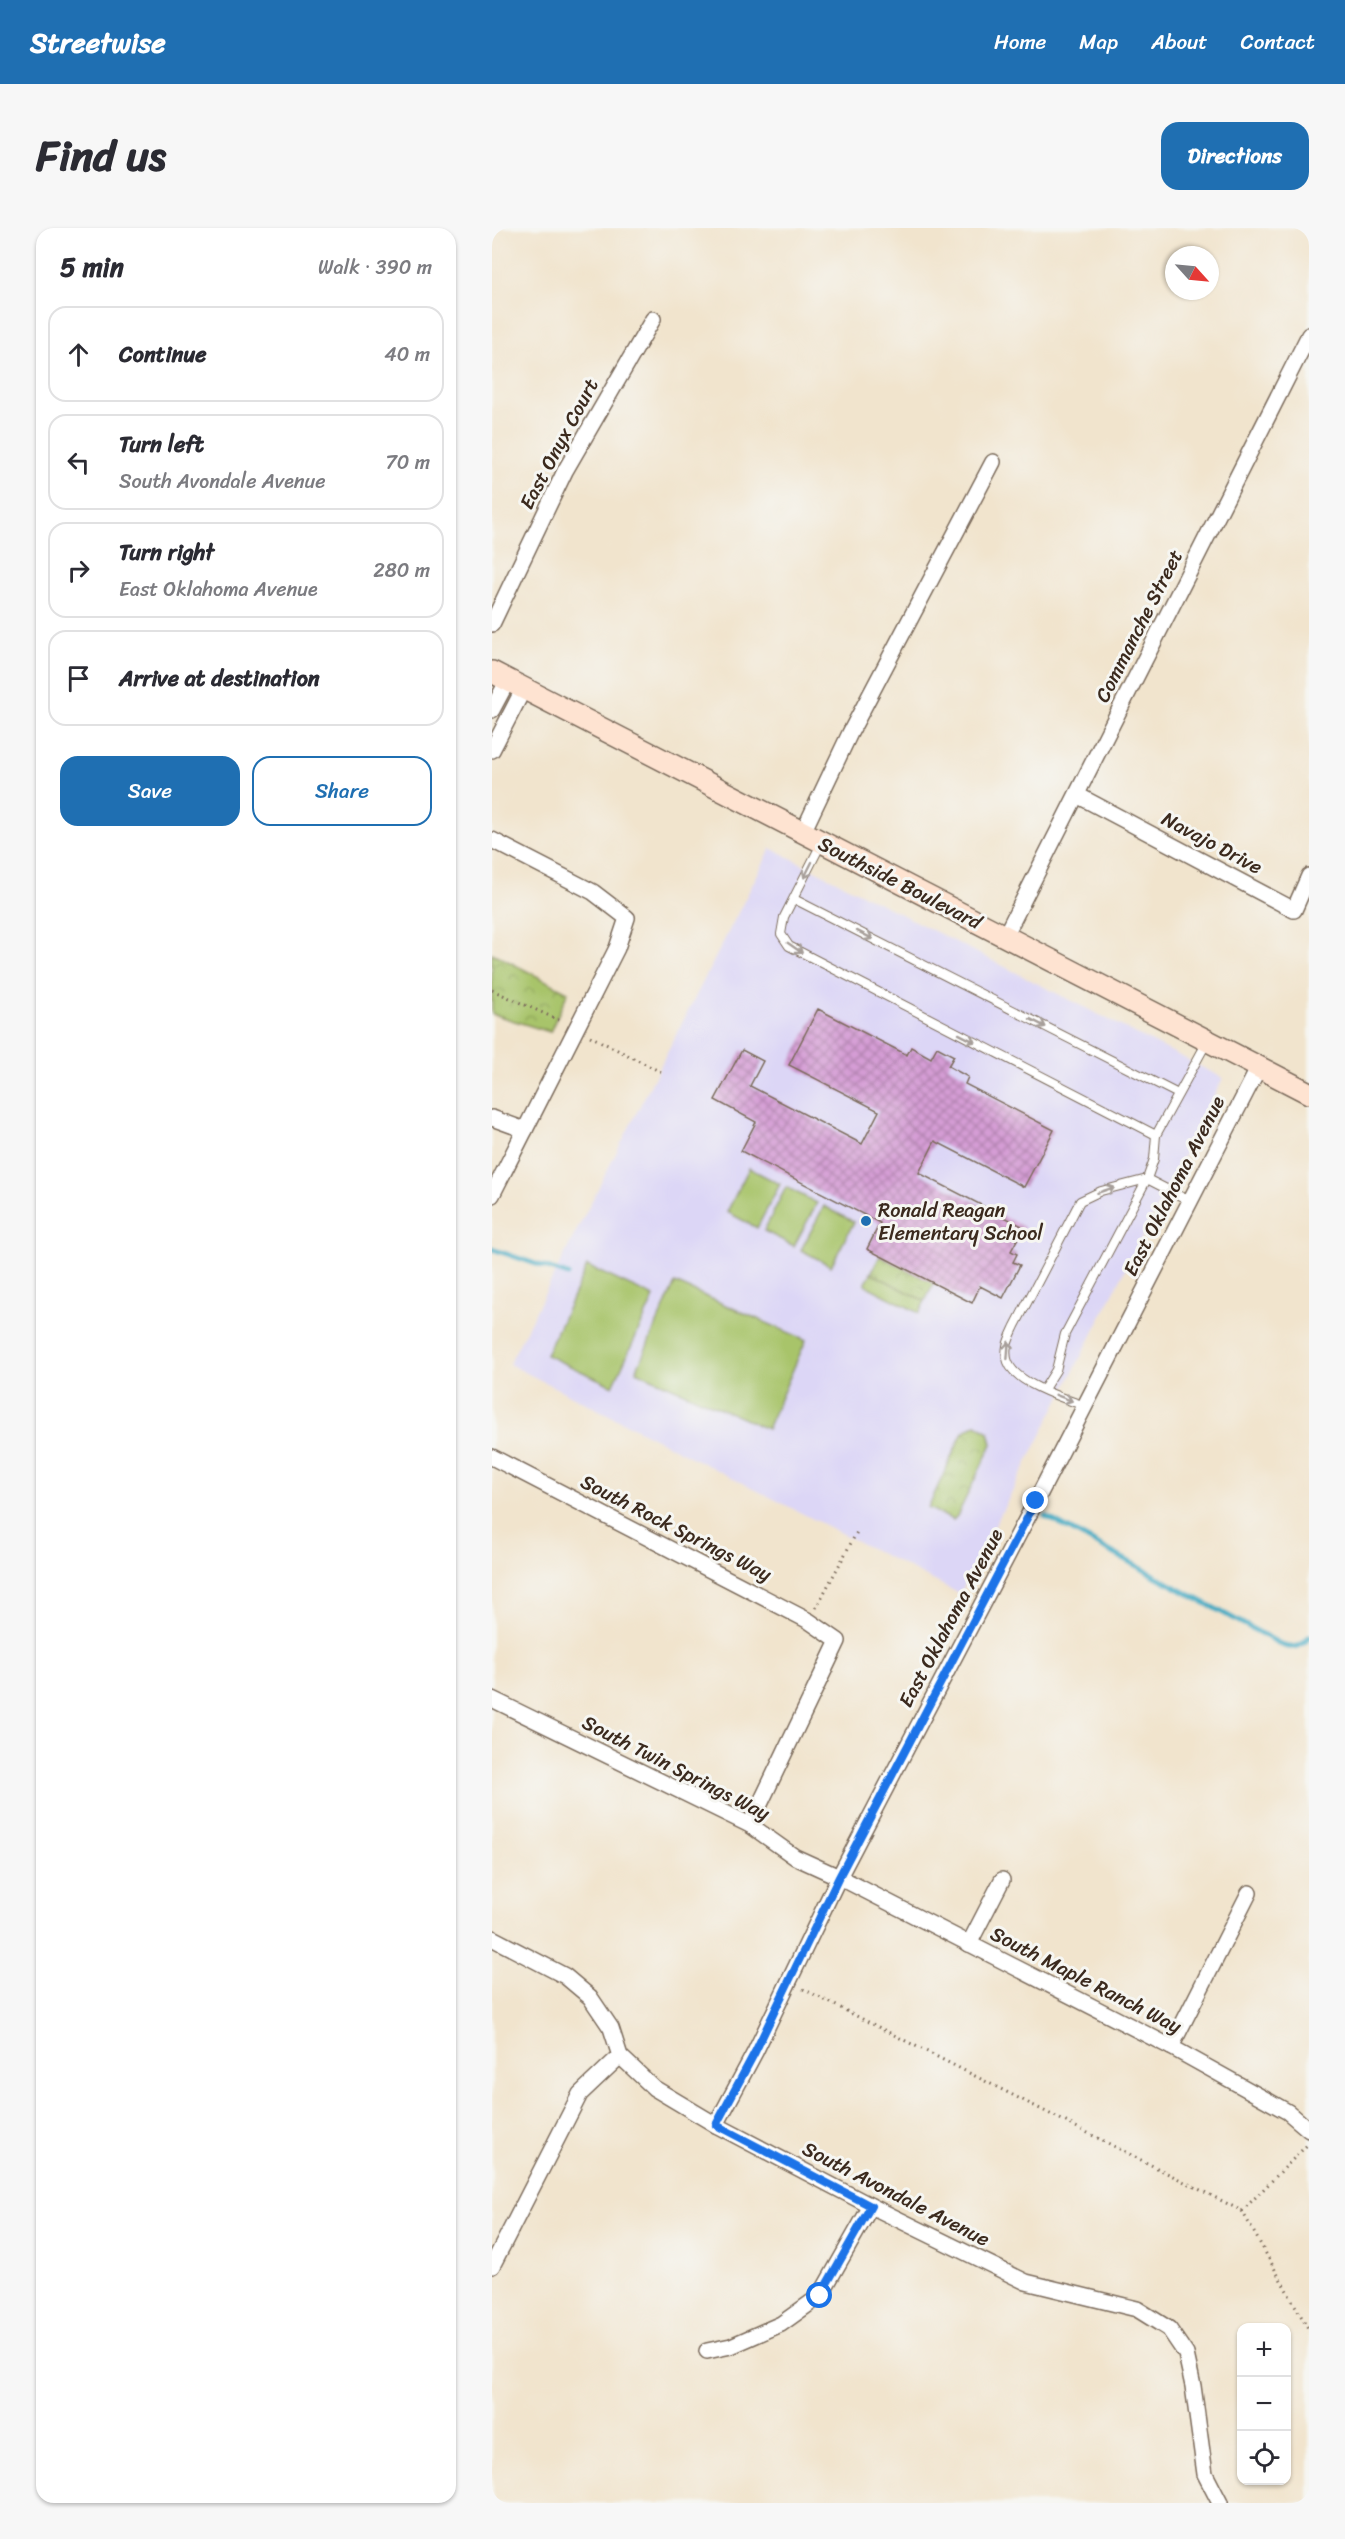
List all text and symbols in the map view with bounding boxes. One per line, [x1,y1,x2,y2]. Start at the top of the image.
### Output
text: Streetwise [30,18,166,67]
text: Home [994,23,1046,61]
text: Map [1079,23,1118,61]
text: About [1151,23,1208,61]
text: Contact [1241,23,1315,61]
text: Find us [36,119,166,193]
button: Directions [1161,122,1309,190]
text: 5 min [60,244,124,290]
north arrow [1165,246,1219,300]
text: Walk · 390 m [318,250,432,285]
text: Continue [119,335,207,374]
text: 40 m [384,337,430,372]
icon: ahead [62,338,95,371]
street label: East Onyx Court [510,372,608,516]
text: Turn left [119,425,204,464]
text: 70 m [385,445,430,480]
icon: left [62,446,95,479]
text: South Avondale Avenue [119,464,326,499]
text: Turn right [119,533,214,572]
street label: Commanche Street [1085,543,1193,709]
text: 280 m [373,553,430,588]
icon: right [62,554,95,587]
text: East Oklahoma Avenue [119,572,318,607]
text: Arrive at destination [119,659,320,698]
icon: arrive [62,662,95,695]
button: Save [60,756,240,826]
button: Share [252,756,432,826]
street label: Navajo Drive [1155,802,1269,884]
street label: Southside Boulevard [812,827,989,940]
one-way arrow [802,861,813,879]
one-way arrow [855,929,873,941]
one-way arrow [786,942,802,954]
one-way arrow [1029,1018,1047,1029]
one-way arrow [958,1033,976,1044]
street label: East Oklahoma Avenue [1113,1089,1235,1282]
one-way arrow [1096,1184,1115,1195]
place label: Ronald Reagan Elementary School [878,1193,1043,1251]
marker: Ronald Reagan Elementary School [859,1214,873,1228]
one-way arrow [1003,1341,1014,1360]
one-way arrow [1054,1394,1073,1405]
street label: South Rock Springs Way [574,1465,778,1592]
route end [1022,1487,1048,1513]
street label: East Oklahoma Avenue [889,1522,1013,1714]
street label: South Twin Springs Way [576,1705,777,1831]
street label: South Maple Ranch Way [984,1917,1188,2044]
street label: South Avondale Avenue [796,2132,996,2256]
route start [806,2282,832,2308]
map controls [1237,2323,1291,2485]
button: + [1237,2323,1291,2377]
button: − [1237,2377,1291,2431]
button: locate [1237,2431,1291,2485]

